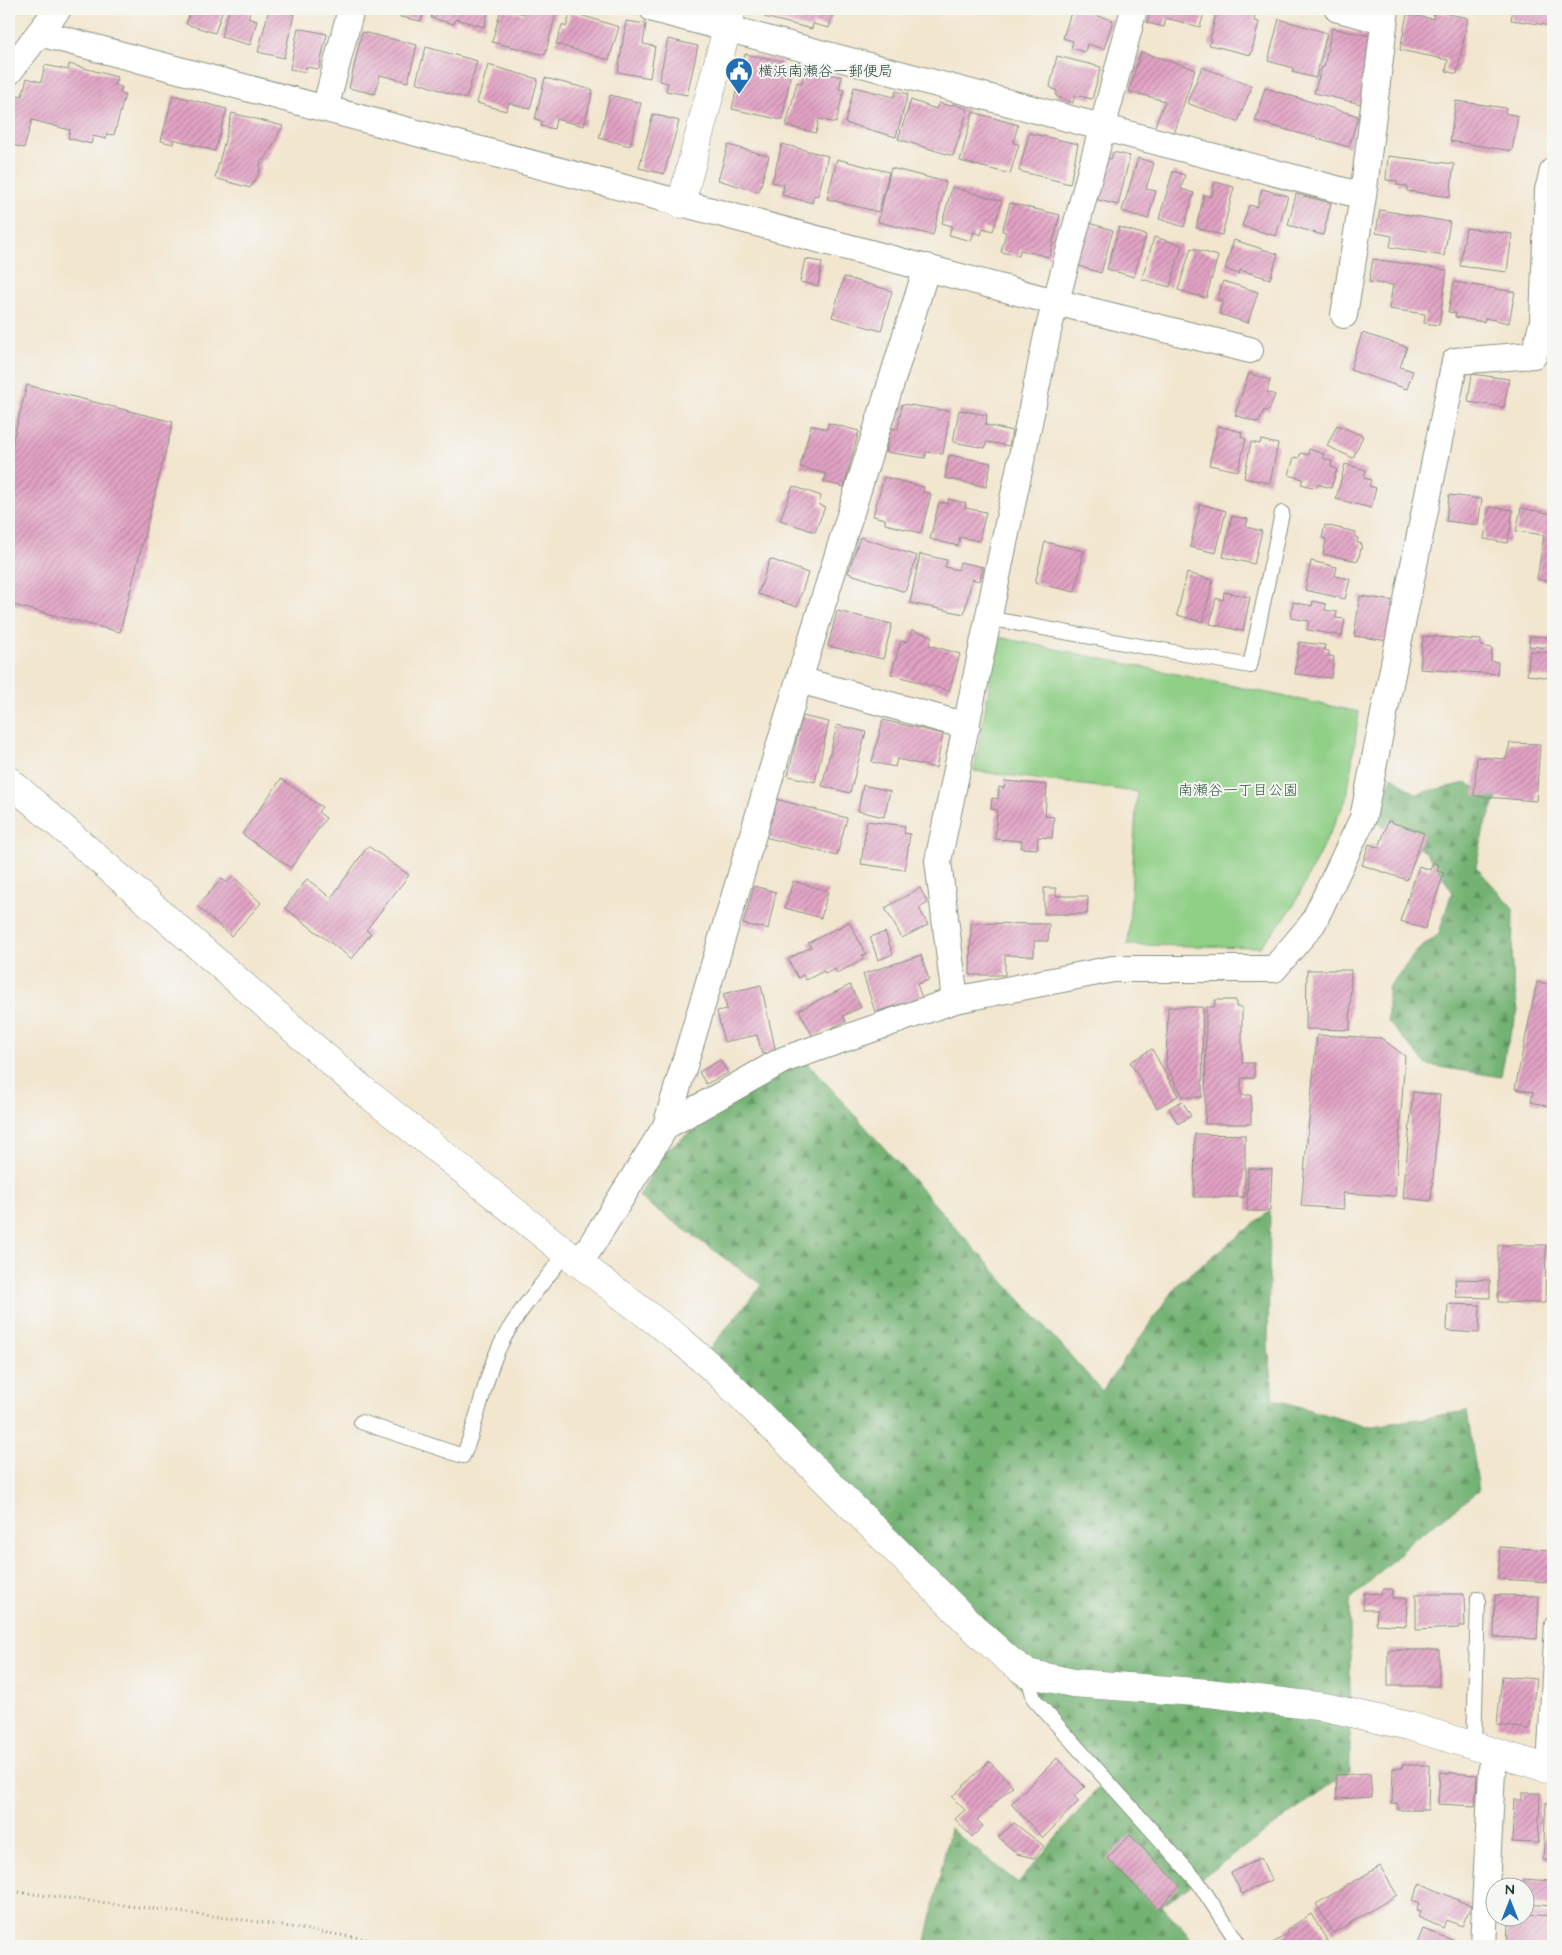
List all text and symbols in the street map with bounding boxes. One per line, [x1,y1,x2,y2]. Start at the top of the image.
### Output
public building icon: 横浜南瀬谷一郵便局 [724,56,754,95]
place label: 横浜南瀬谷一郵便局 [758,61,893,82]
park label: 南瀬谷一丁目公園 [1178,780,1298,801]
north arrow [1484,1878,1534,1928]
text: N [1506,1880,1515,1900]

